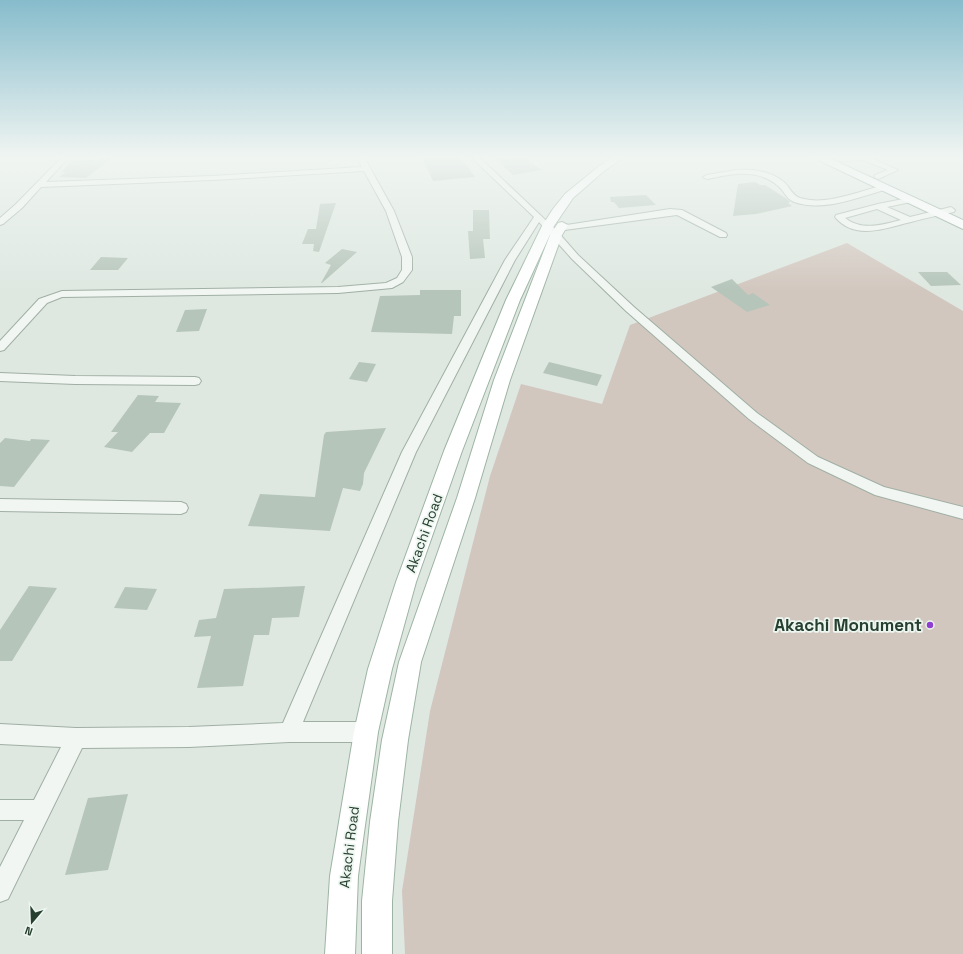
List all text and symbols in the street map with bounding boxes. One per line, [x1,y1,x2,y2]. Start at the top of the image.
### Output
street label: Akachi Road [401,491,447,575]
place label: Akachi Monument [774,614,922,636]
marker: Akachi Monument [925,620,935,630]
street label: Akachi Road [335,805,363,889]
north arrow [12,902,52,942]
text: N [23,924,35,939]

